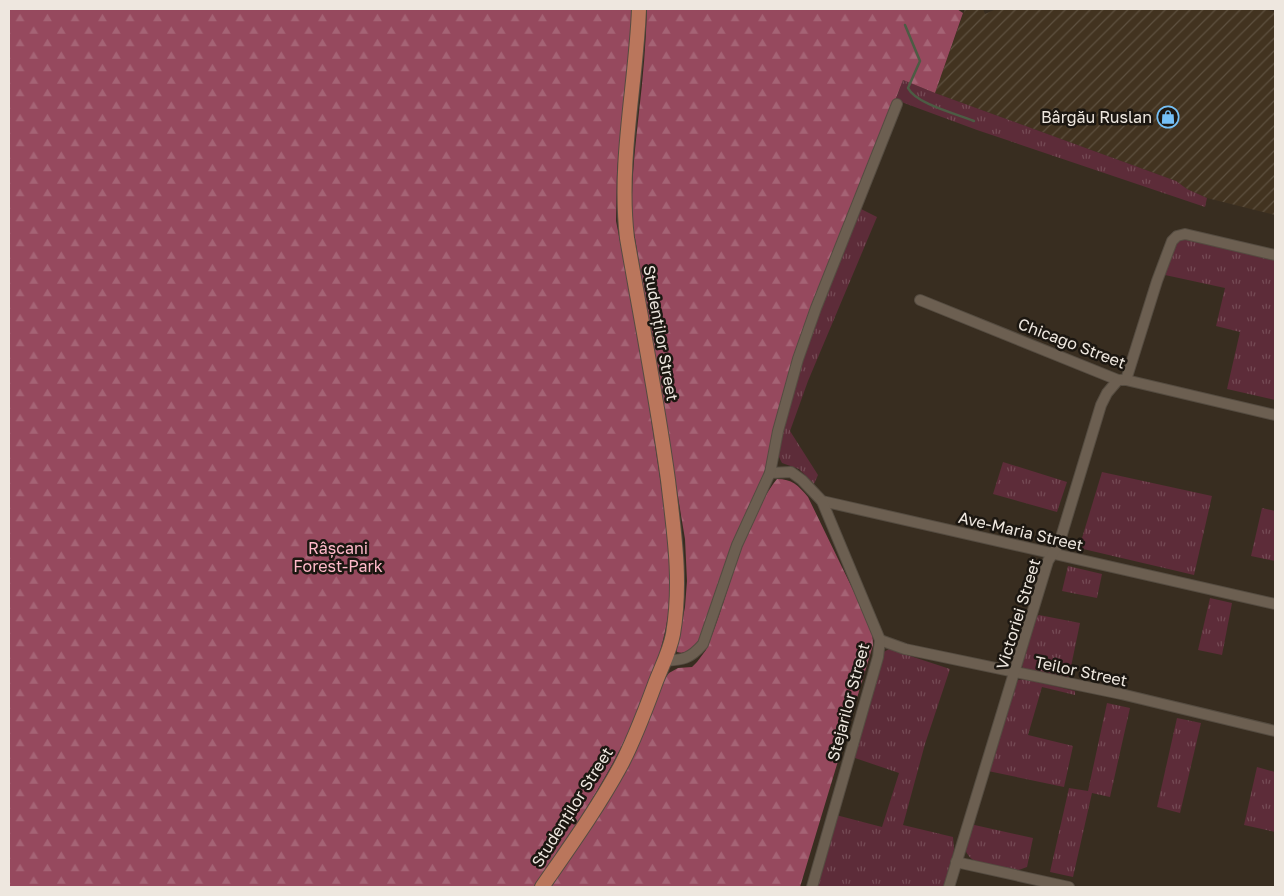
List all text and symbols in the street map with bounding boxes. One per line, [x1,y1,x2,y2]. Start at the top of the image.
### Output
shop icon: Bârgău Ruslan [1156,105,1180,129]
place label: Bârgău Ruslan [1041,107,1152,127]
street label: Studenților Street [639,263,683,403]
street label: Chicago Street [1015,313,1129,373]
street label: Ave-Maria Street [957,507,1085,555]
park label: Râșcani Forest-Park [293,538,383,576]
street label: Victoriei Street [992,556,1044,672]
street label: Stejarilor Street [823,641,873,763]
street label: Teilor Street [1033,651,1129,691]
street label: Studenților Street [527,743,617,871]

